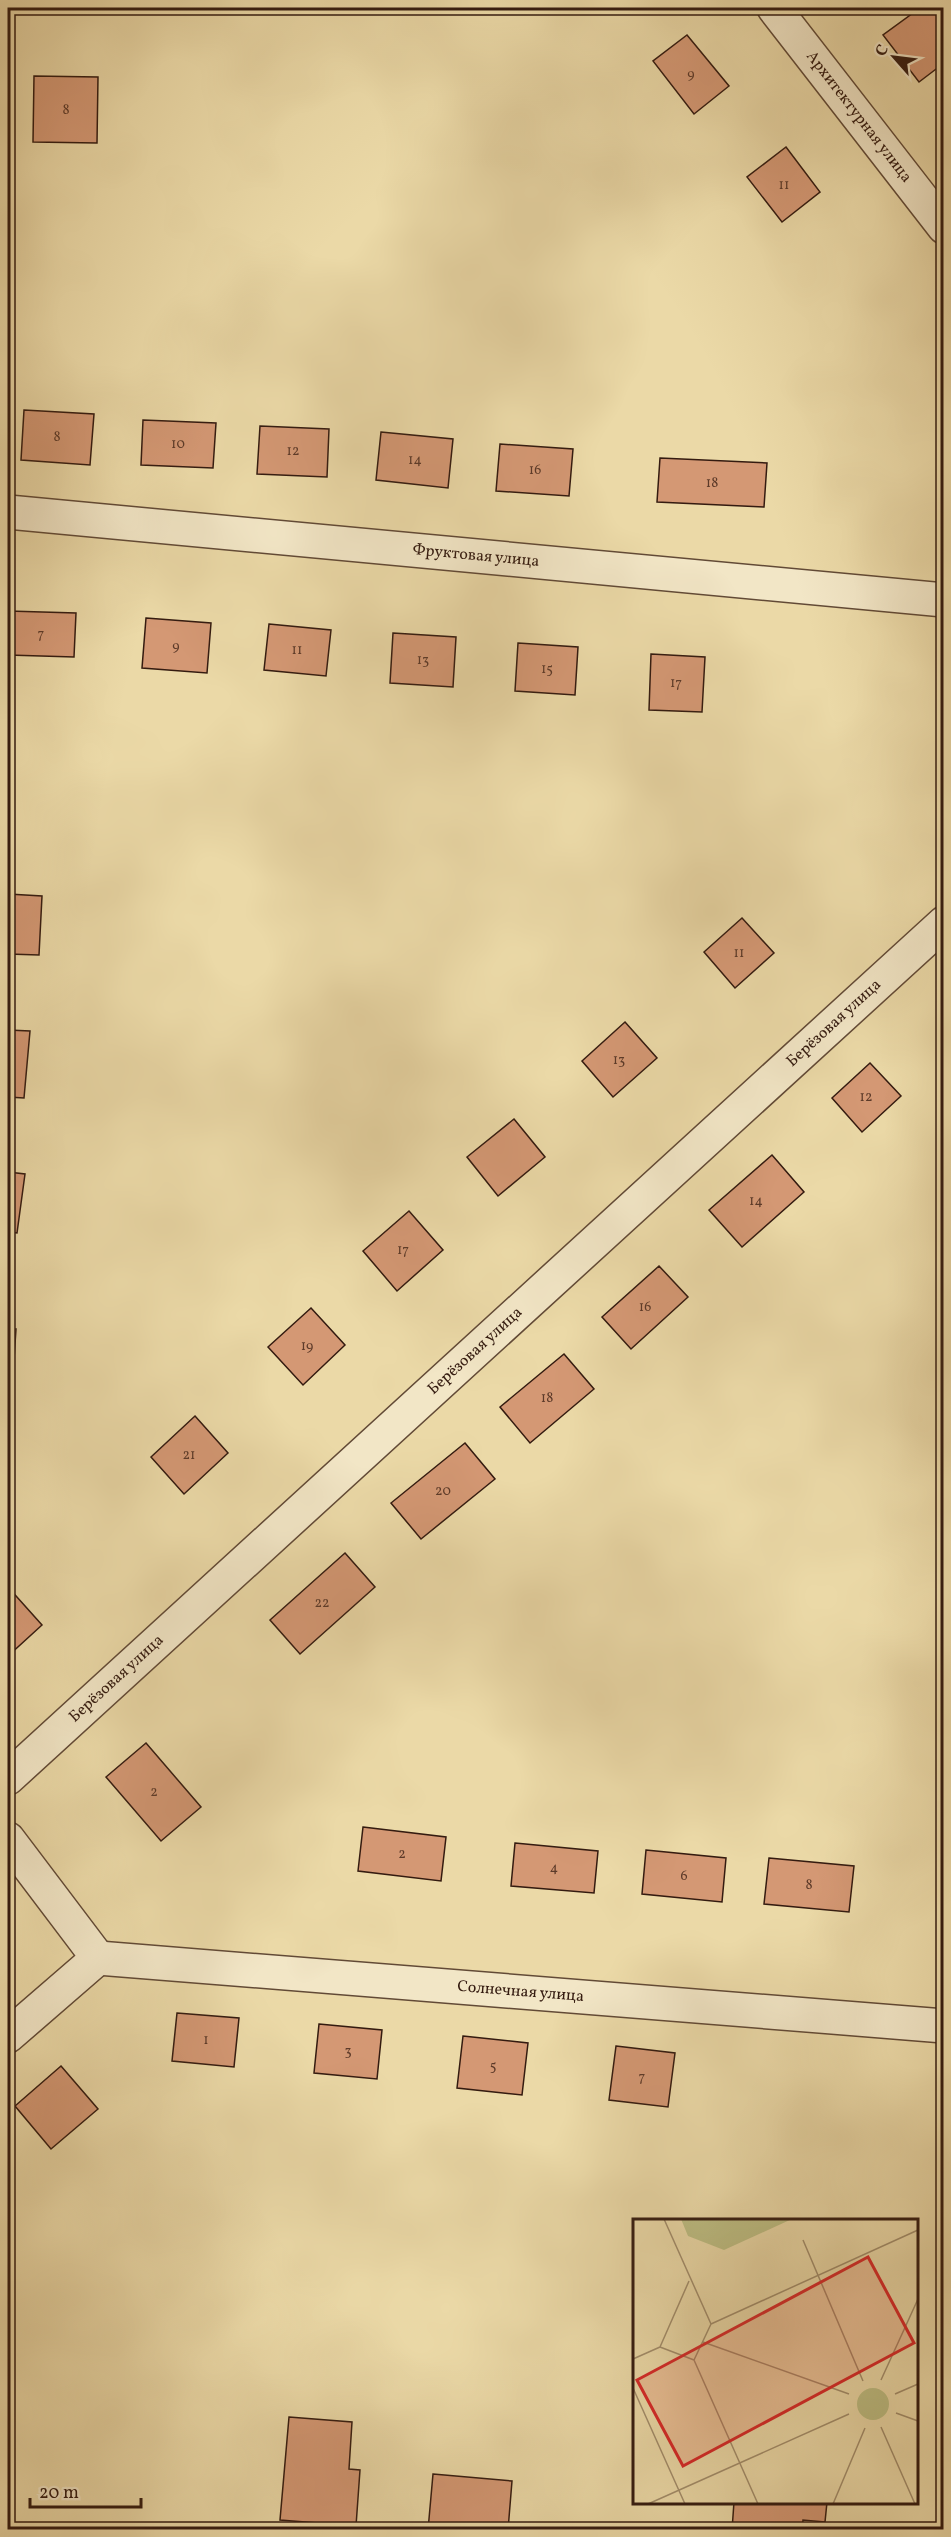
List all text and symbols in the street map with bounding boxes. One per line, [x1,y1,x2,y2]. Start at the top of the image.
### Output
north arrow [864,27,924,87]
text: С [870,41,895,61]
street label: Архитектурная улица [800,46,917,188]
house number: 9 [687,65,695,84]
house number: 8 [62,101,70,120]
house number: 11 [779,176,789,195]
house number: 8 [53,428,61,447]
house number: 10 [171,435,185,454]
house number: 12 [287,442,299,461]
house number: 14 [408,451,422,470]
house number: 16 [529,461,541,480]
house number: 18 [706,474,718,493]
street label: Фруктовая улица [411,539,540,573]
house number: 7 [38,625,45,644]
house number: 9 [172,637,180,656]
house number: 11 [292,641,302,660]
house number: 13 [417,651,429,670]
house number: 15 [541,660,553,679]
house number: 17 [670,674,682,693]
house number: 11 [734,944,744,963]
street label: Берёзовая улица [782,974,886,1072]
house number: 13 [613,1051,625,1070]
house number: 12 [860,1088,872,1107]
house number: 14 [749,1192,763,1211]
house number: 17 [397,1241,409,1260]
house number: 16 [639,1298,651,1317]
street label: Берёзовая улица [423,1302,528,1400]
house number: 19 [301,1337,313,1356]
house number: 18 [541,1389,553,1408]
house number: 21 [183,1446,195,1465]
house number: 20 [435,1482,451,1501]
house number: 22 [314,1594,330,1613]
street label: Берёзовая улица [64,1630,169,1728]
house number: 2 [150,1783,158,1802]
house number: 2 [398,1845,406,1864]
house number: 4 [550,1859,558,1878]
house number: 6 [680,1867,688,1886]
house number: 8 [805,1876,813,1895]
street label: Солнечная улица [456,1976,585,2008]
house number: 1 [203,2031,209,2050]
house number: 3 [344,2042,352,2061]
house number: 5 [490,2057,496,2076]
house number: 7 [639,2068,646,2087]
inset map [633,2219,918,2504]
scale bar [30,2471,141,2509]
text: 20 m [39,2481,79,2506]

